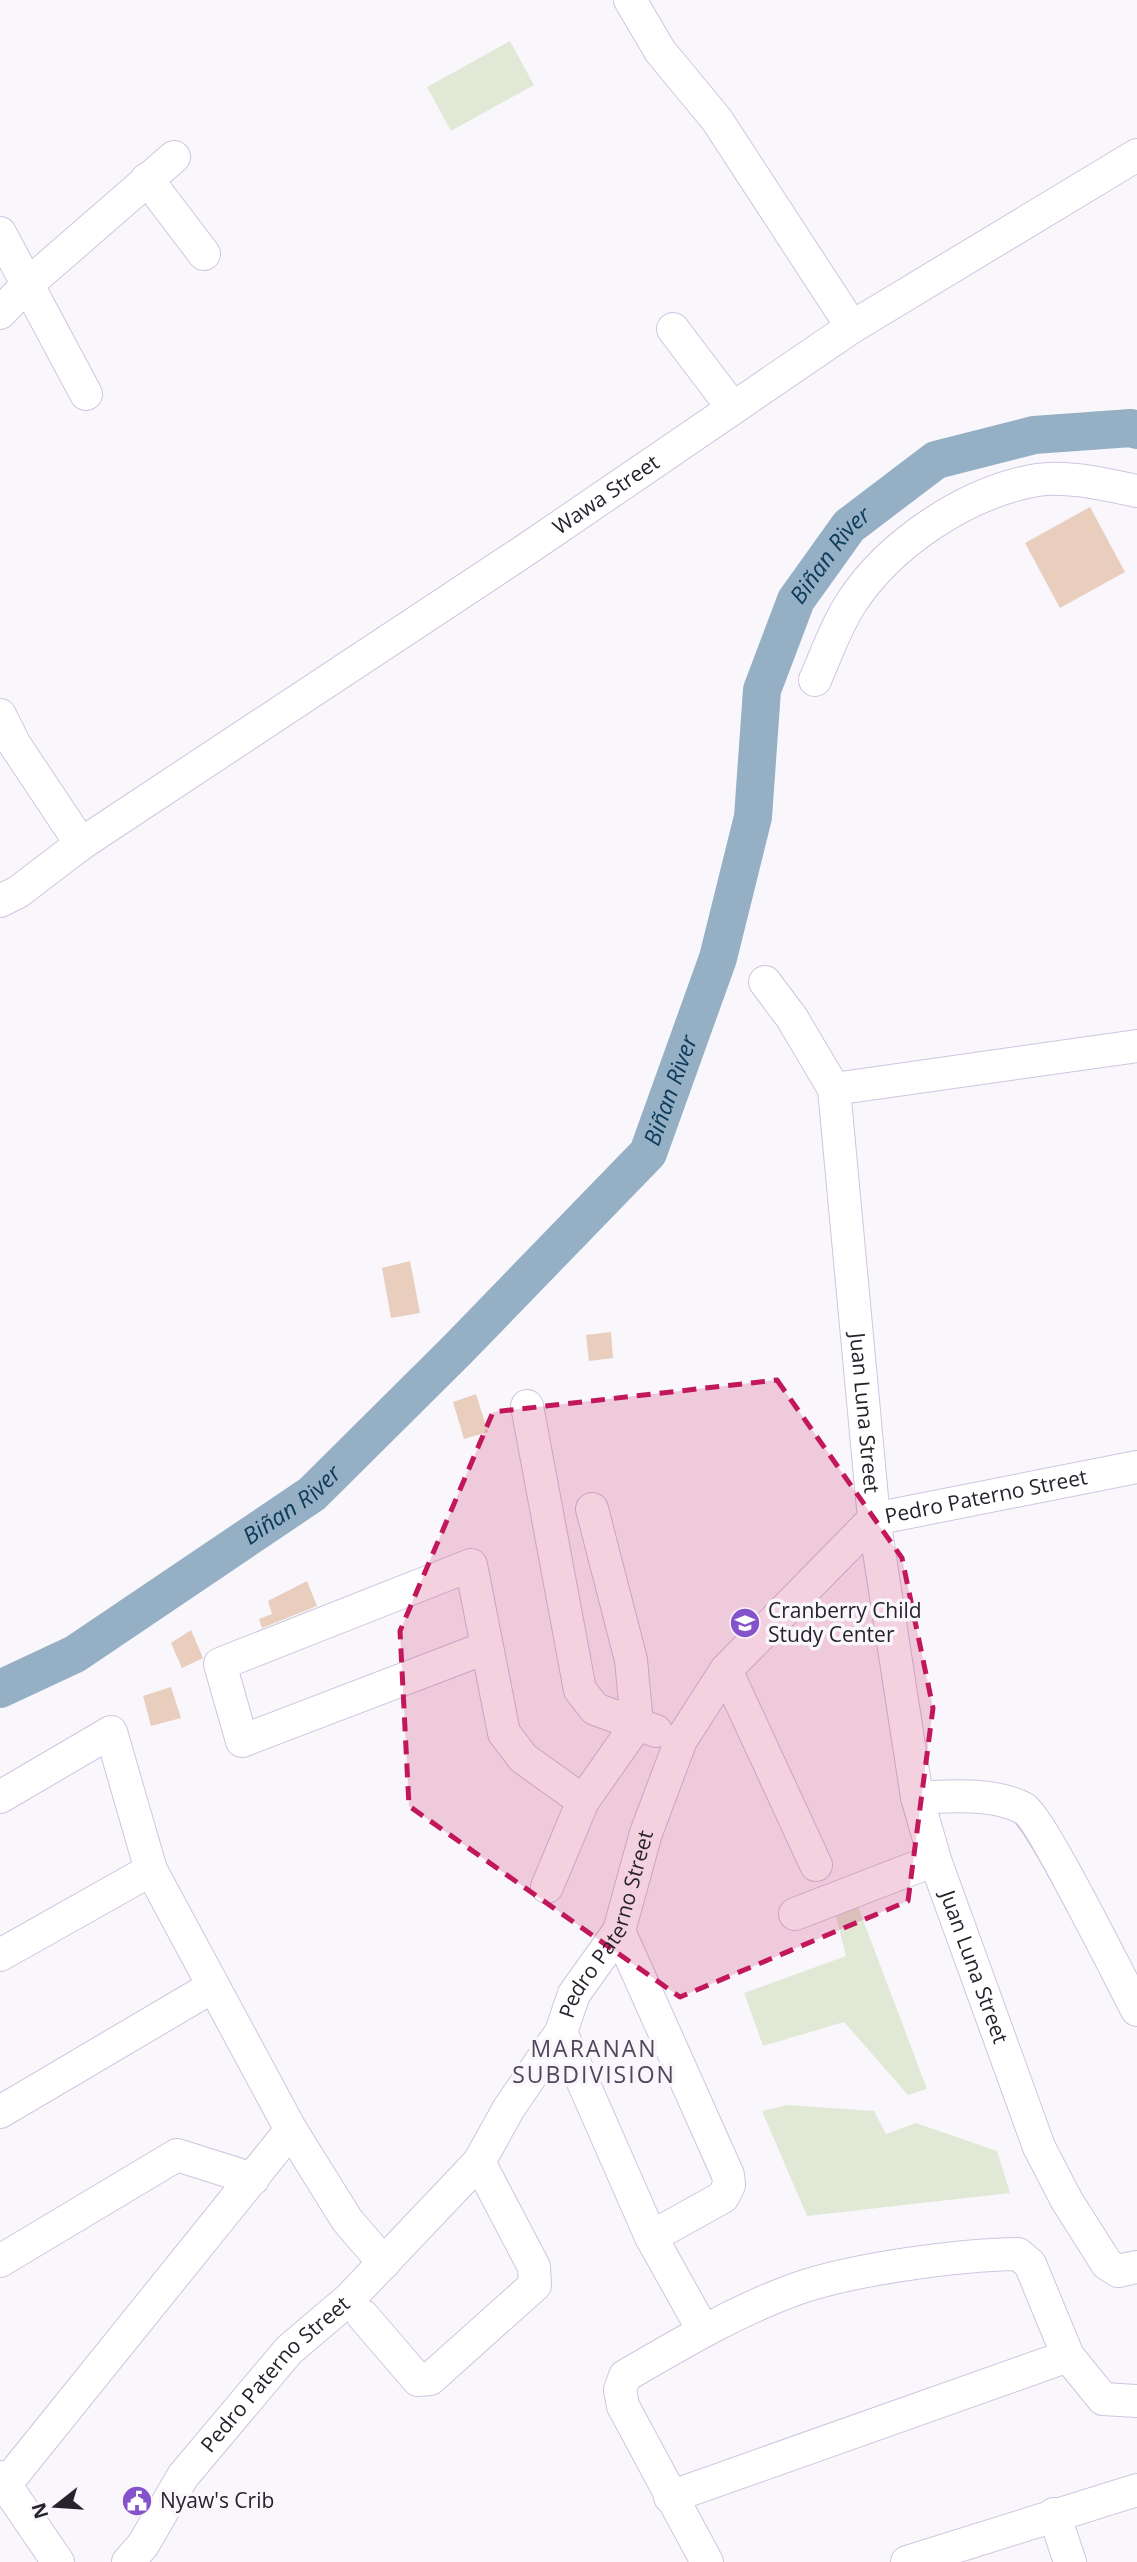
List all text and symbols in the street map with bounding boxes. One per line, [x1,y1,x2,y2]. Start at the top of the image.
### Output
street label: Wawa Street [547,448,664,540]
water label: Biñan River [782,498,877,610]
water label: Biñan River [635,1030,704,1150]
street label: Juan Luna Street [844,1329,887,1495]
water label: Biñan River [236,1457,348,1551]
street label: Pedro Paterno Street [882,1462,1090,1530]
place label: Cranberry Child Study Center [768,1596,922,1648]
school or university icon: Cranberry Child Study Center [728,1606,762,1640]
street label: Pedro Paterno Street [552,1827,659,2022]
street label: Juan Luna Street [933,1884,1015,2047]
district label: MARANAN SUBDIVISION [512,2032,676,2090]
street label: Pedro Paterno Street [194,2289,355,2458]
north arrow [21,2471,91,2541]
public building icon: Nyaw's Crib [120,2484,154,2518]
place label: Nyaw's Crib [160,2486,274,2514]
text: N [25,2500,54,2522]

